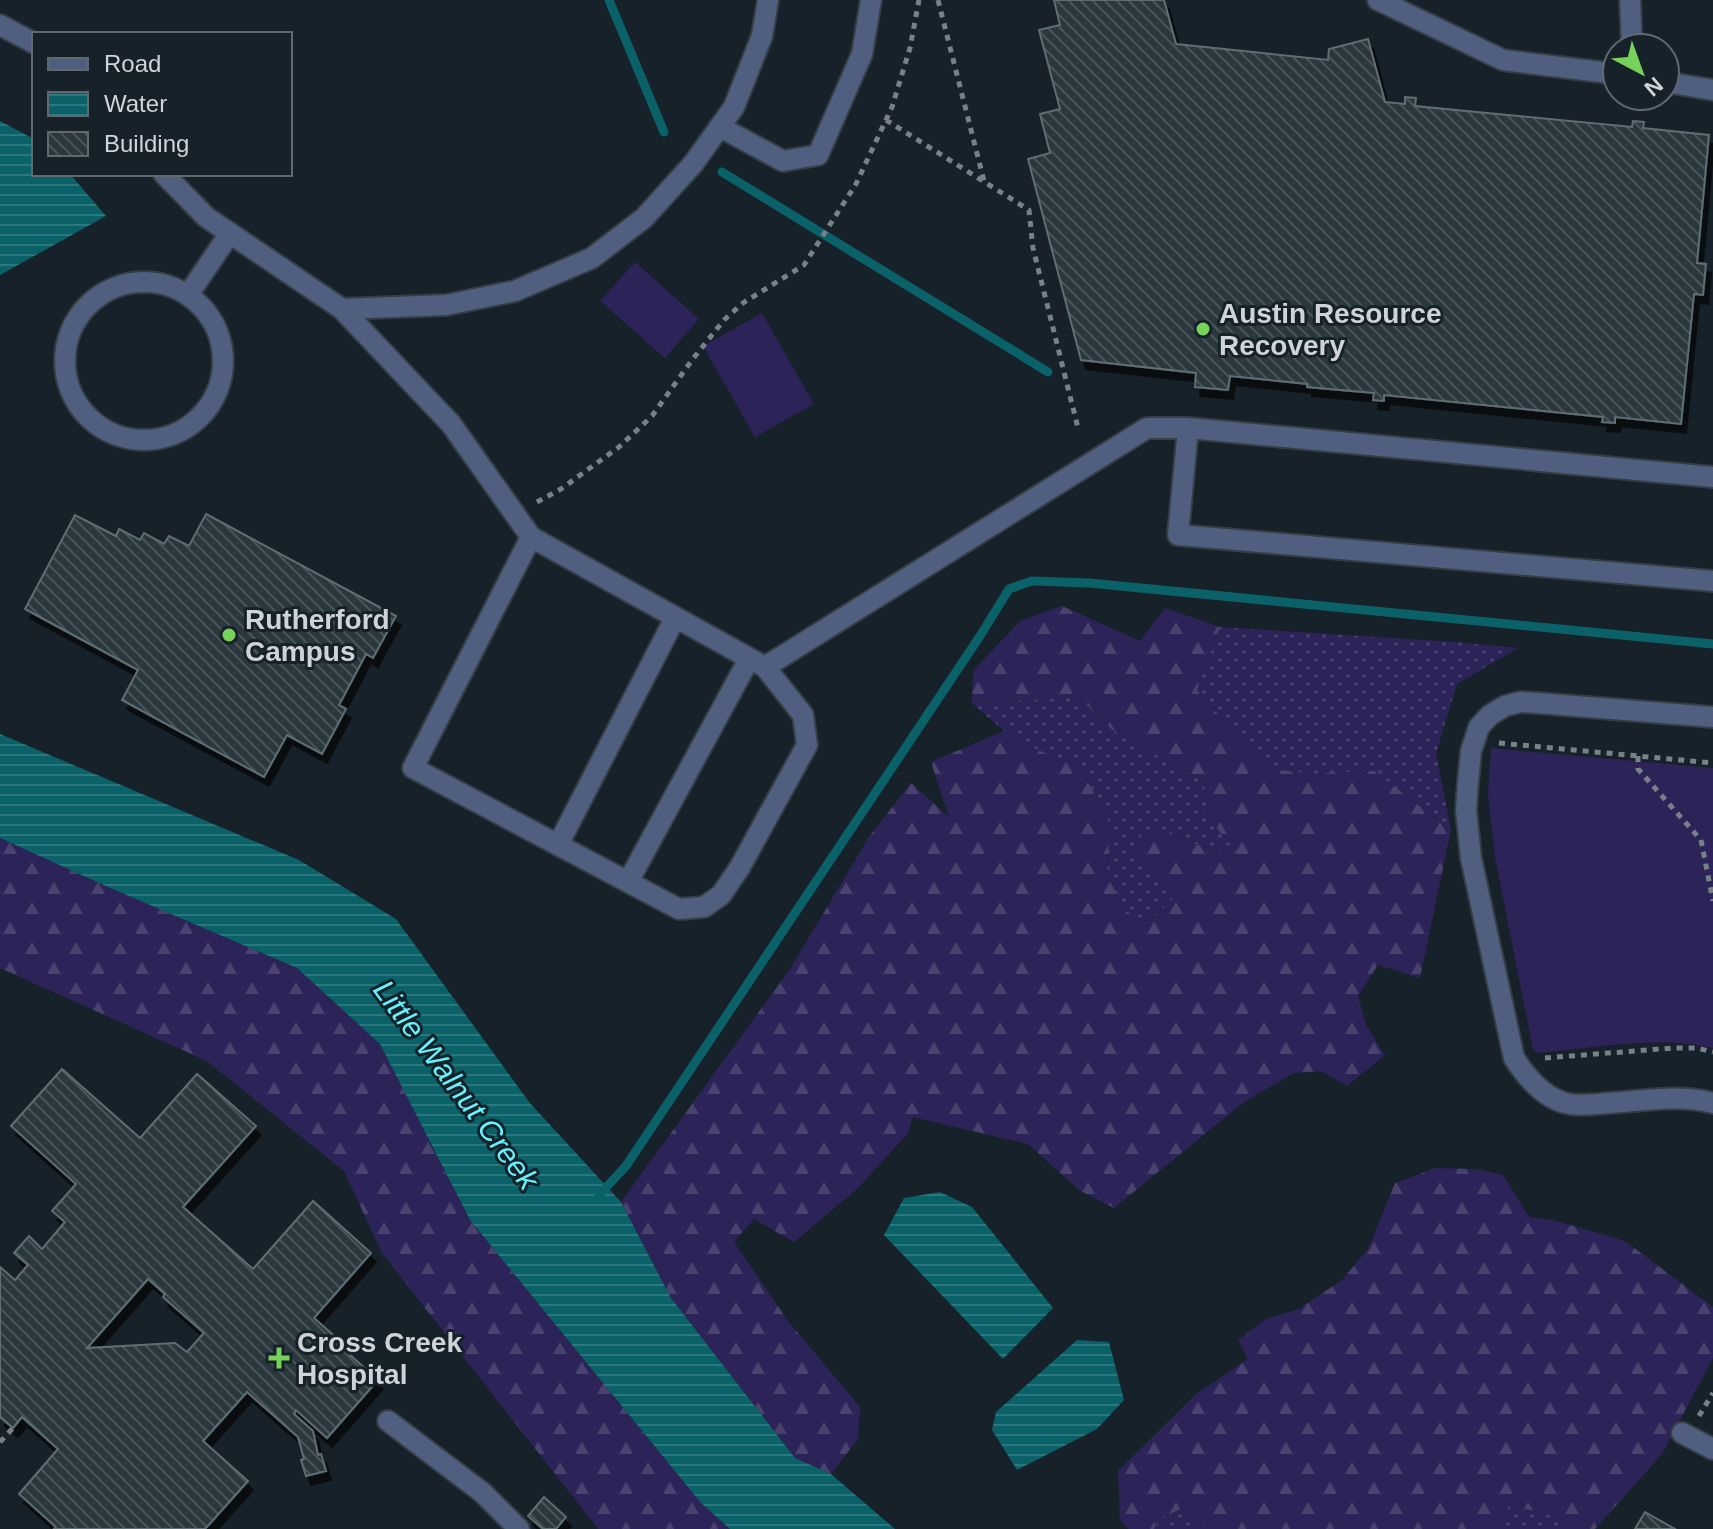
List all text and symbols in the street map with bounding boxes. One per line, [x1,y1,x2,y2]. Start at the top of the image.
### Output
legend [32,32,292,176]
north arrow [1601,32,1681,112]
text: Road [104,50,161,77]
text: N [1640,72,1668,101]
text: Water [104,90,167,117]
text: Building [104,130,189,157]
place label: Austin Resource Recovery [1219,298,1442,361]
marker: Austin Resource Recovery [1194,320,1212,338]
place label: Rutherford Campus [245,604,390,667]
marker: Rutherford Campus [220,626,238,644]
water label: Little Walnut Creek [367,974,547,1197]
place label: Cross Creek Hospital [297,1327,462,1390]
marker: Cross Creek Hospital [268,1347,290,1369]

